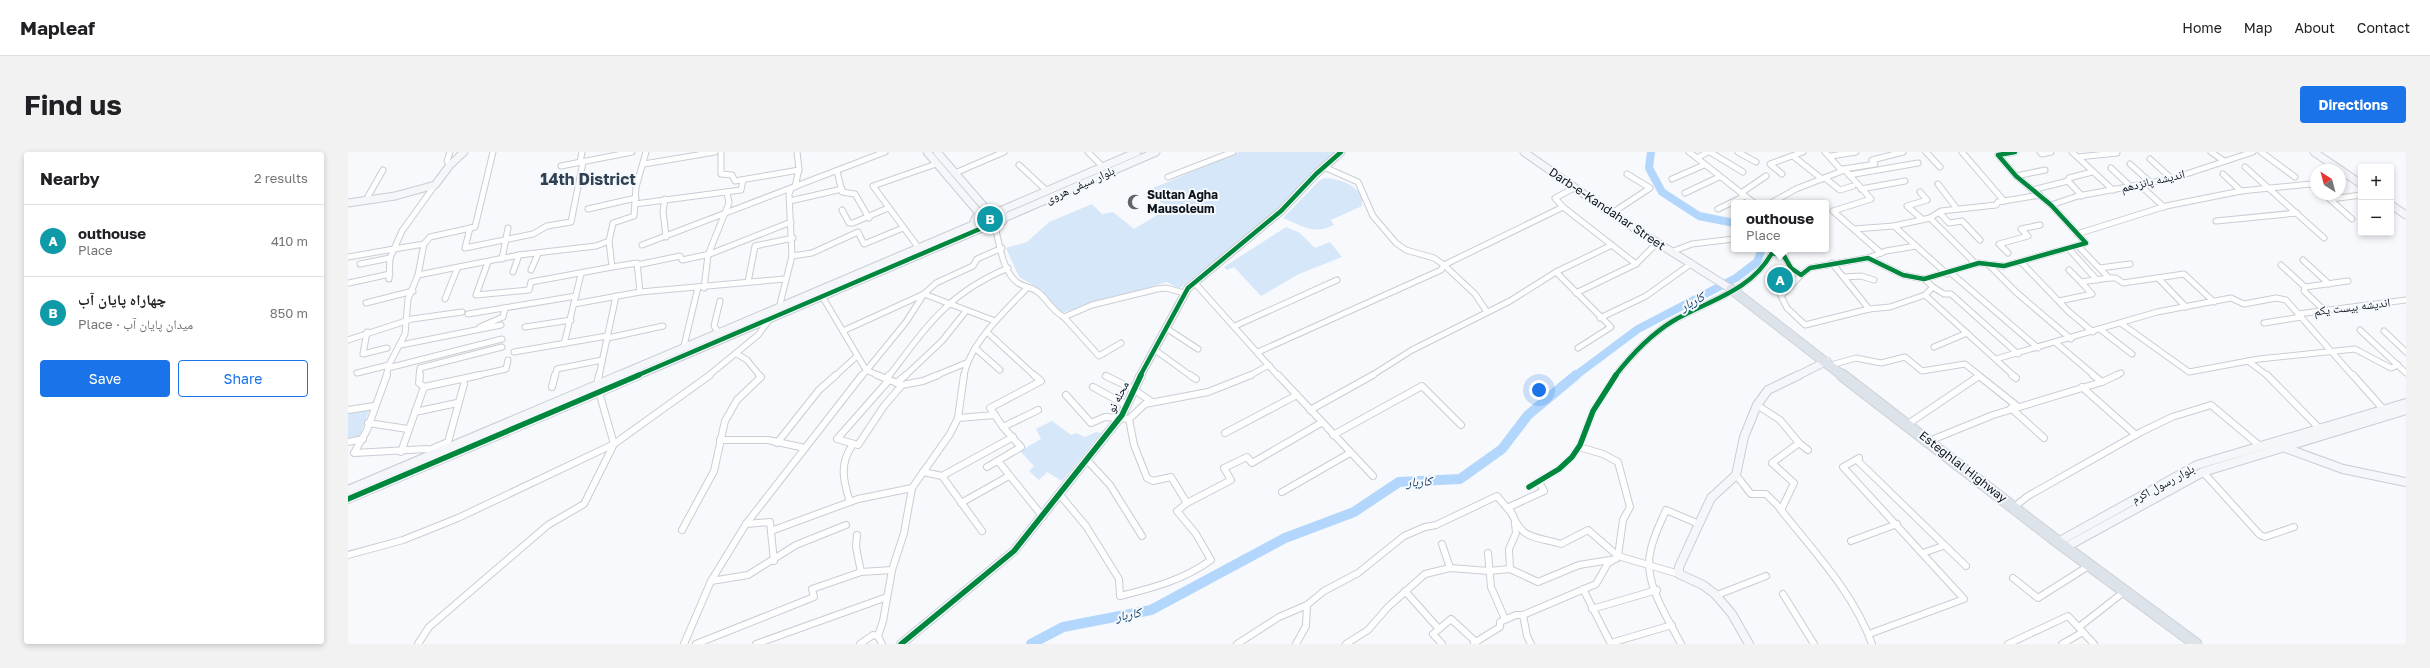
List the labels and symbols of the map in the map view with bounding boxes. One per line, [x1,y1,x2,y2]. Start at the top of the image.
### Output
street label: بلوار سیفی هروی [1043,163,1117,207]
street label: Darb-e-Kandahar Street [1546,164,1668,253]
north arrow [2310,164,2346,200]
street label: اندیشه پانزدهم [2120,166,2187,196]
district label: 14th District [540,169,636,189]
place label: Sultan Agha Mausoleum [1147,187,1218,216]
mosque icon: Sultan Agha Mausoleum [1126,193,1144,211]
pin: B [977,204,1003,234]
pin: A [1767,265,1793,295]
water label: کاربار [1676,287,1710,315]
street label: اندیشه بیست یکم [2313,294,2391,320]
street label: محله نو [1103,378,1132,415]
your location [1529,380,1549,400]
street label: Esteghlal Highway [1916,428,2010,506]
street label: بلوار رسول اکرم [2129,461,2197,507]
water label: کاربار [1405,472,1435,490]
water label: کاربار [1113,603,1145,625]

